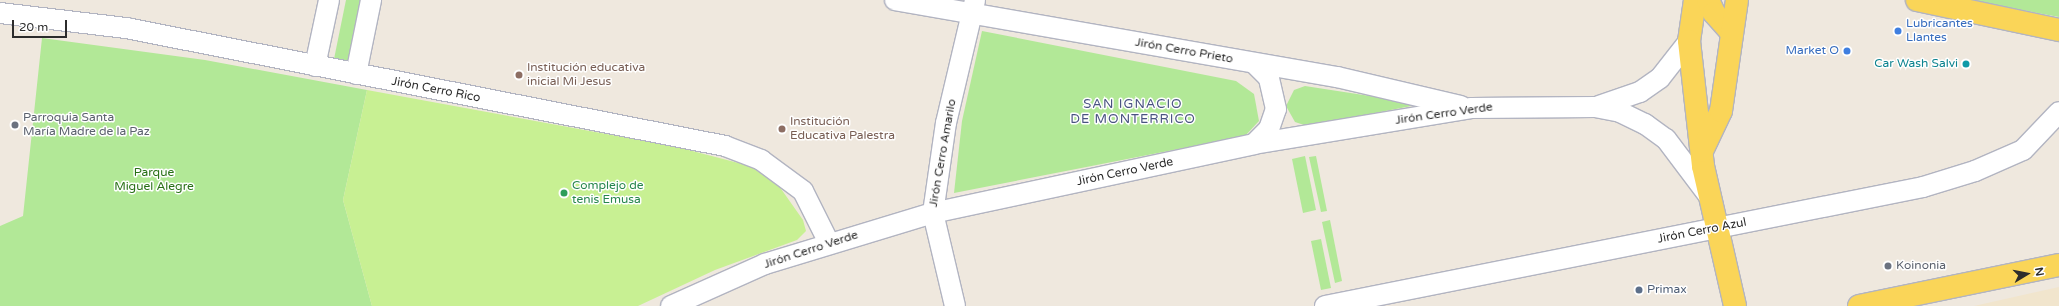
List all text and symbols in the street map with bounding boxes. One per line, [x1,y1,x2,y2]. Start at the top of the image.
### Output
scale bar [14,12,69,38]
place label: Lubricantes Llantes [1906,17,1973,45]
text: 20 m [19,20,48,34]
marker: Lubricantes Llantes [1893,26,1903,36]
street label: Jirón Cerro Prieto [1134,35,1234,67]
place label: Market O [1785,44,1839,58]
marker: Market O [1842,46,1852,56]
place label: Car Wash Salvi [1874,57,1958,71]
marker: Car Wash Salvi [1961,59,1971,69]
place label: Institución educativa inicial Mi Jesus [527,61,645,89]
marker: Institución educativa inicial Mi Jesus [514,70,524,80]
street label: Jirón Cerro Rico [390,74,482,106]
district label: SAN IGNACIO DE MONTERRICO [1070,97,1196,128]
street label: Jirón Cerro Amarilo [926,98,960,208]
street label: Jirón Cerro Verde [1394,100,1494,128]
place label: Parroquia Santa María Madre de la Paz [23,111,150,139]
place label: Institución Educativa Palestra [790,115,895,143]
marker: Parroquia Santa María Madre de la Paz [10,120,20,130]
marker: Institución Educativa Palestra [777,124,787,134]
street label: Jirón Cerro Verde [1075,155,1175,189]
park label: Parque Miguel Alegre [114,166,194,194]
place label: Complejo de tenis Emusa [572,179,644,207]
marker: Complejo de tenis Emusa [559,188,569,198]
street label: Jirón Cerro Azul [1656,215,1748,247]
street label: Jirón Cerro Verde [762,228,860,272]
north arrow [2007,254,2047,294]
place label: Koinonia [1896,259,1946,273]
marker: Koinonia [1883,261,1893,271]
text: N [2032,266,2046,277]
place label: Primax [1647,283,1687,297]
marker: Primax [1634,285,1644,295]

